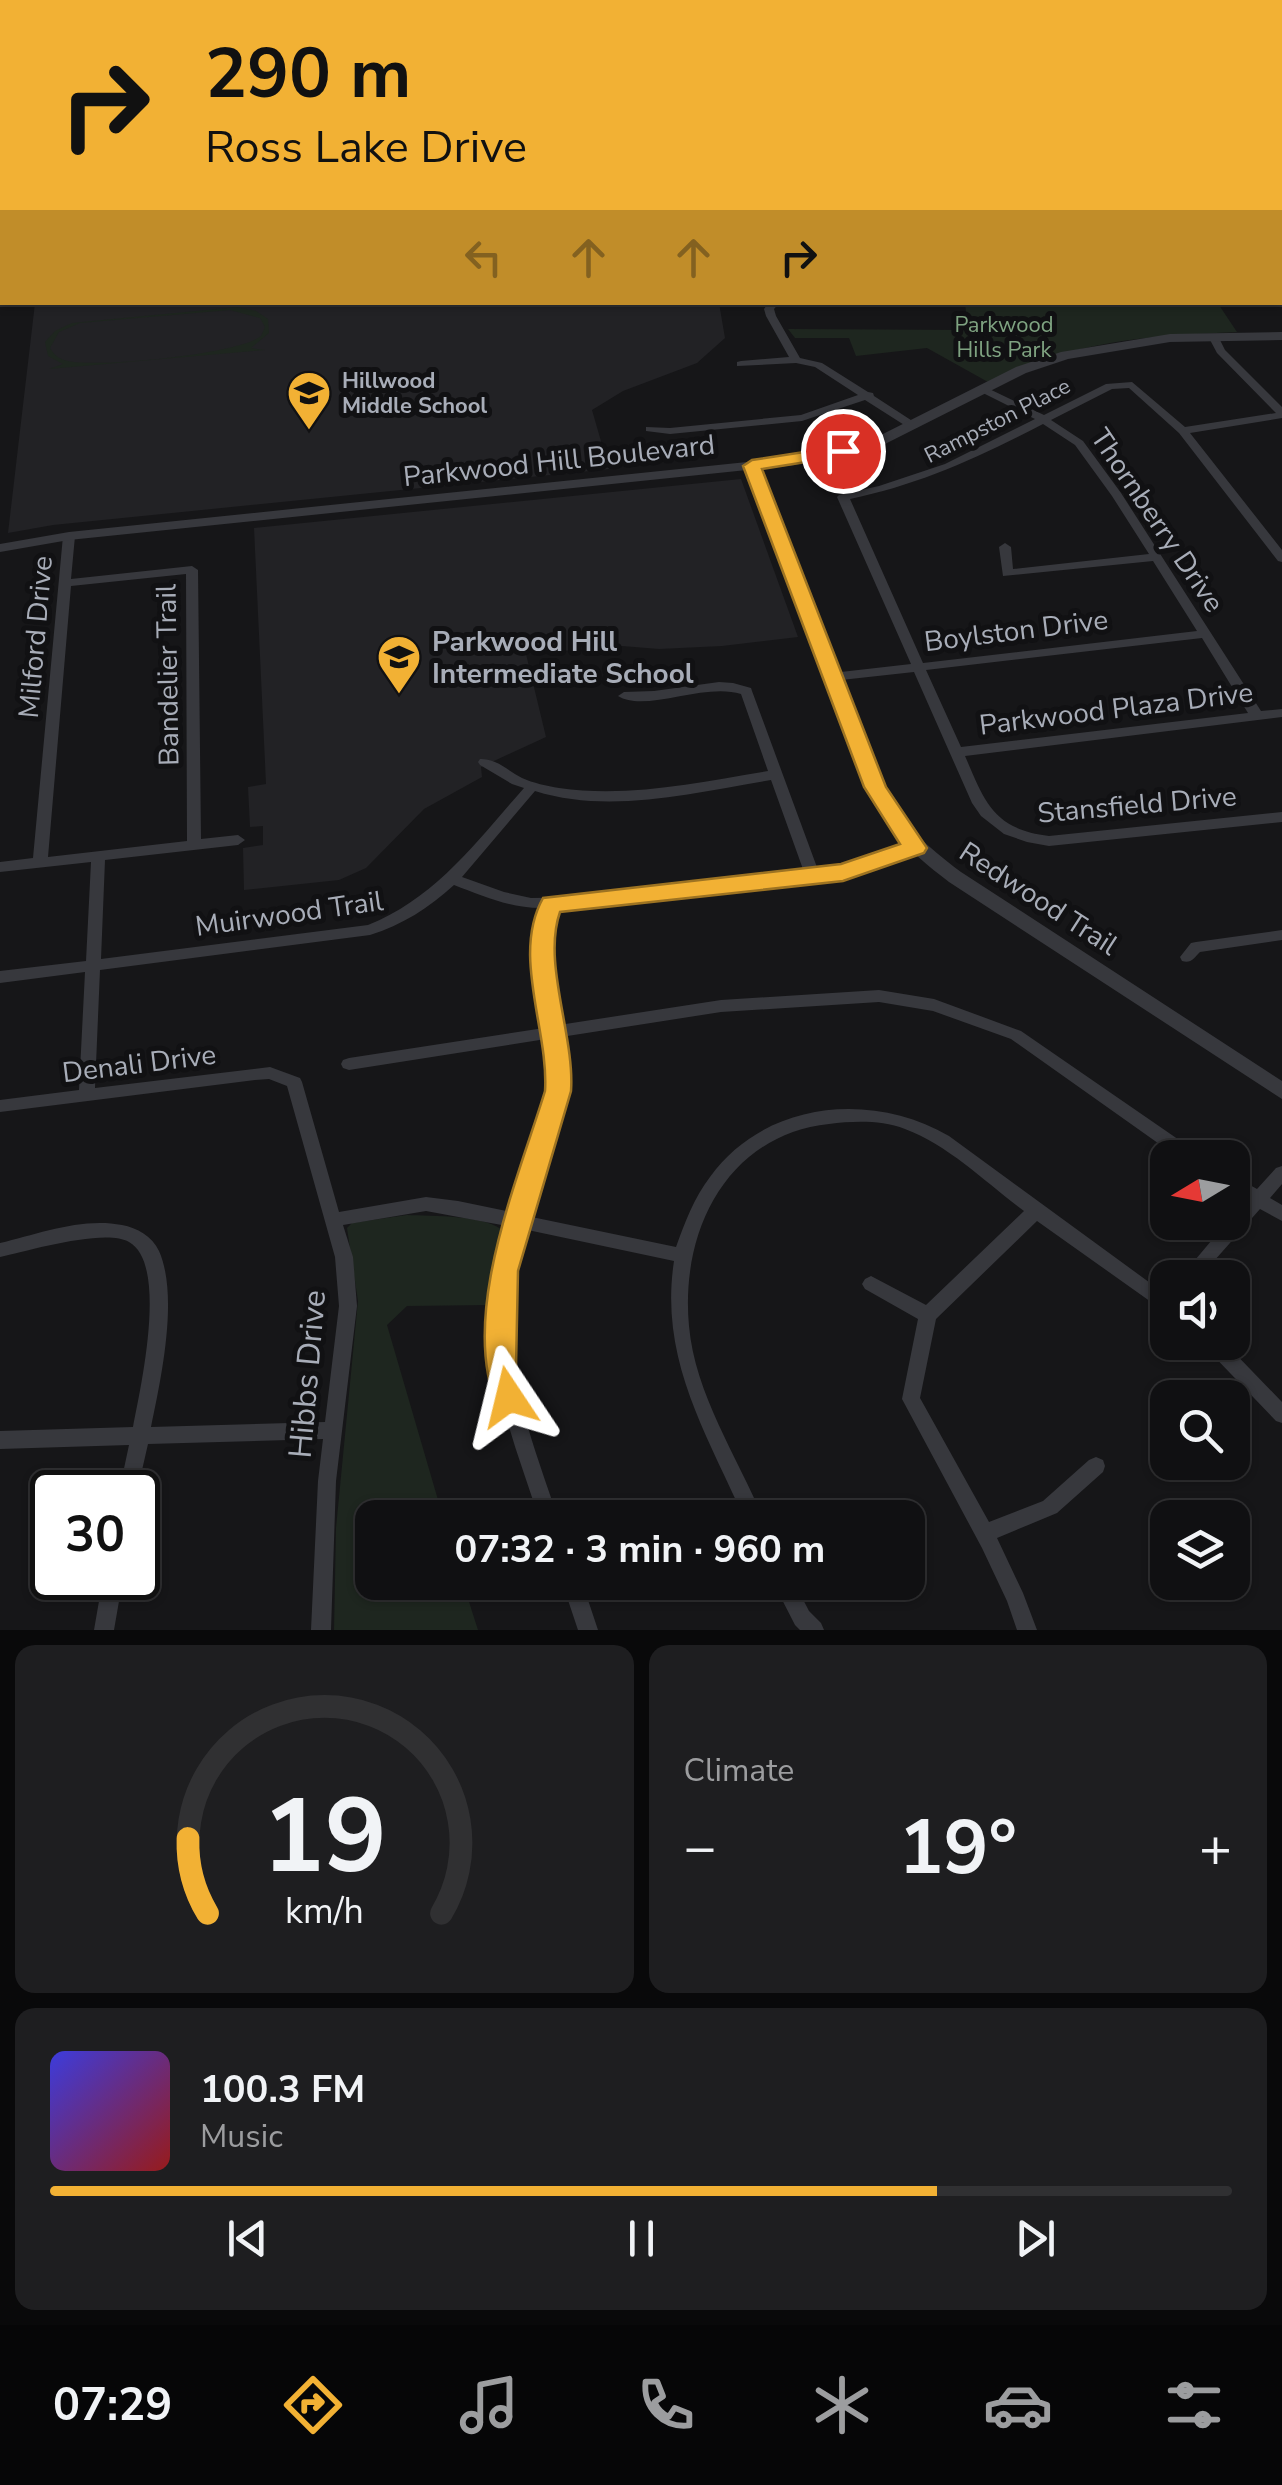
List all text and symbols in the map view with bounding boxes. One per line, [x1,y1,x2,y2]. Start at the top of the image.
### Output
text: 290 m [205,26,411,122]
icon: right [40,40,170,170]
text: Ross Lake Drive [205,117,527,178]
icon: left [456,230,511,285]
icon: ahead [561,230,616,285]
icon: ahead [666,230,721,285]
icon: right [771,230,826,285]
park label: Parkwood Hills Park [954,310,1054,365]
place label: Hillwood Middle School [342,366,487,421]
school or university icon: Hillwood Middle School [286,370,332,431]
street label: Rampston Place [919,371,1076,471]
pin [801,409,886,494]
street label: Thornberry Drive [1081,421,1233,620]
icon: arrive [816,424,871,479]
street label: Parkwood Hill Boulevard [401,426,717,496]
street label: Milford Drive [10,554,62,720]
street label: Bandelier Trail [147,583,189,766]
street label: Boylston Drive [922,601,1110,661]
place label: Parkwood Hill Intermediate School [432,623,694,693]
school or university icon: Parkwood Hill Intermediate School [376,634,422,695]
street label: Parkwood Plaza Drive [977,673,1255,745]
street label: Stansfield Drive [1036,777,1238,833]
street label: Redwood Trail [952,833,1126,965]
street label: Muirwood Trail [193,882,386,946]
street label: Denali Drive [60,1036,218,1092]
north arrow [1150,1140,1250,1240]
map controls [1150,1140,1250,1600]
button: sound [1150,1260,1250,1360]
street label: Hibbs Drive [279,1288,336,1460]
position arrow [457,1345,561,1449]
button: search [1150,1380,1250,1480]
speed limit sign: 30 [30,1470,160,1600]
button: layers [1150,1500,1250,1600]
text: 07:32 · 3 min · 960 m [455,1524,825,1575]
text: Climate [684,1749,794,1792]
text: 19 [262,1766,387,1908]
text: 19° [899,1797,1017,1899]
text: − [684,1810,717,1885]
text: + [1199,1810,1232,1885]
text: km/h [285,1887,364,1936]
text: 100.3 FM [200,2064,365,2115]
text: Music [200,2115,283,2158]
icon: previous [220,2211,275,2266]
icon: pause [614,2211,669,2266]
icon: next [1008,2211,1063,2266]
icon: directions [278,2370,348,2440]
icon: music [454,2370,524,2440]
icon: phone [631,2370,701,2440]
icon: climate [807,2370,877,2440]
icon: car [983,2370,1053,2440]
icon: filters [1159,2370,1229,2440]
text: 07:29 [53,2375,172,2436]

